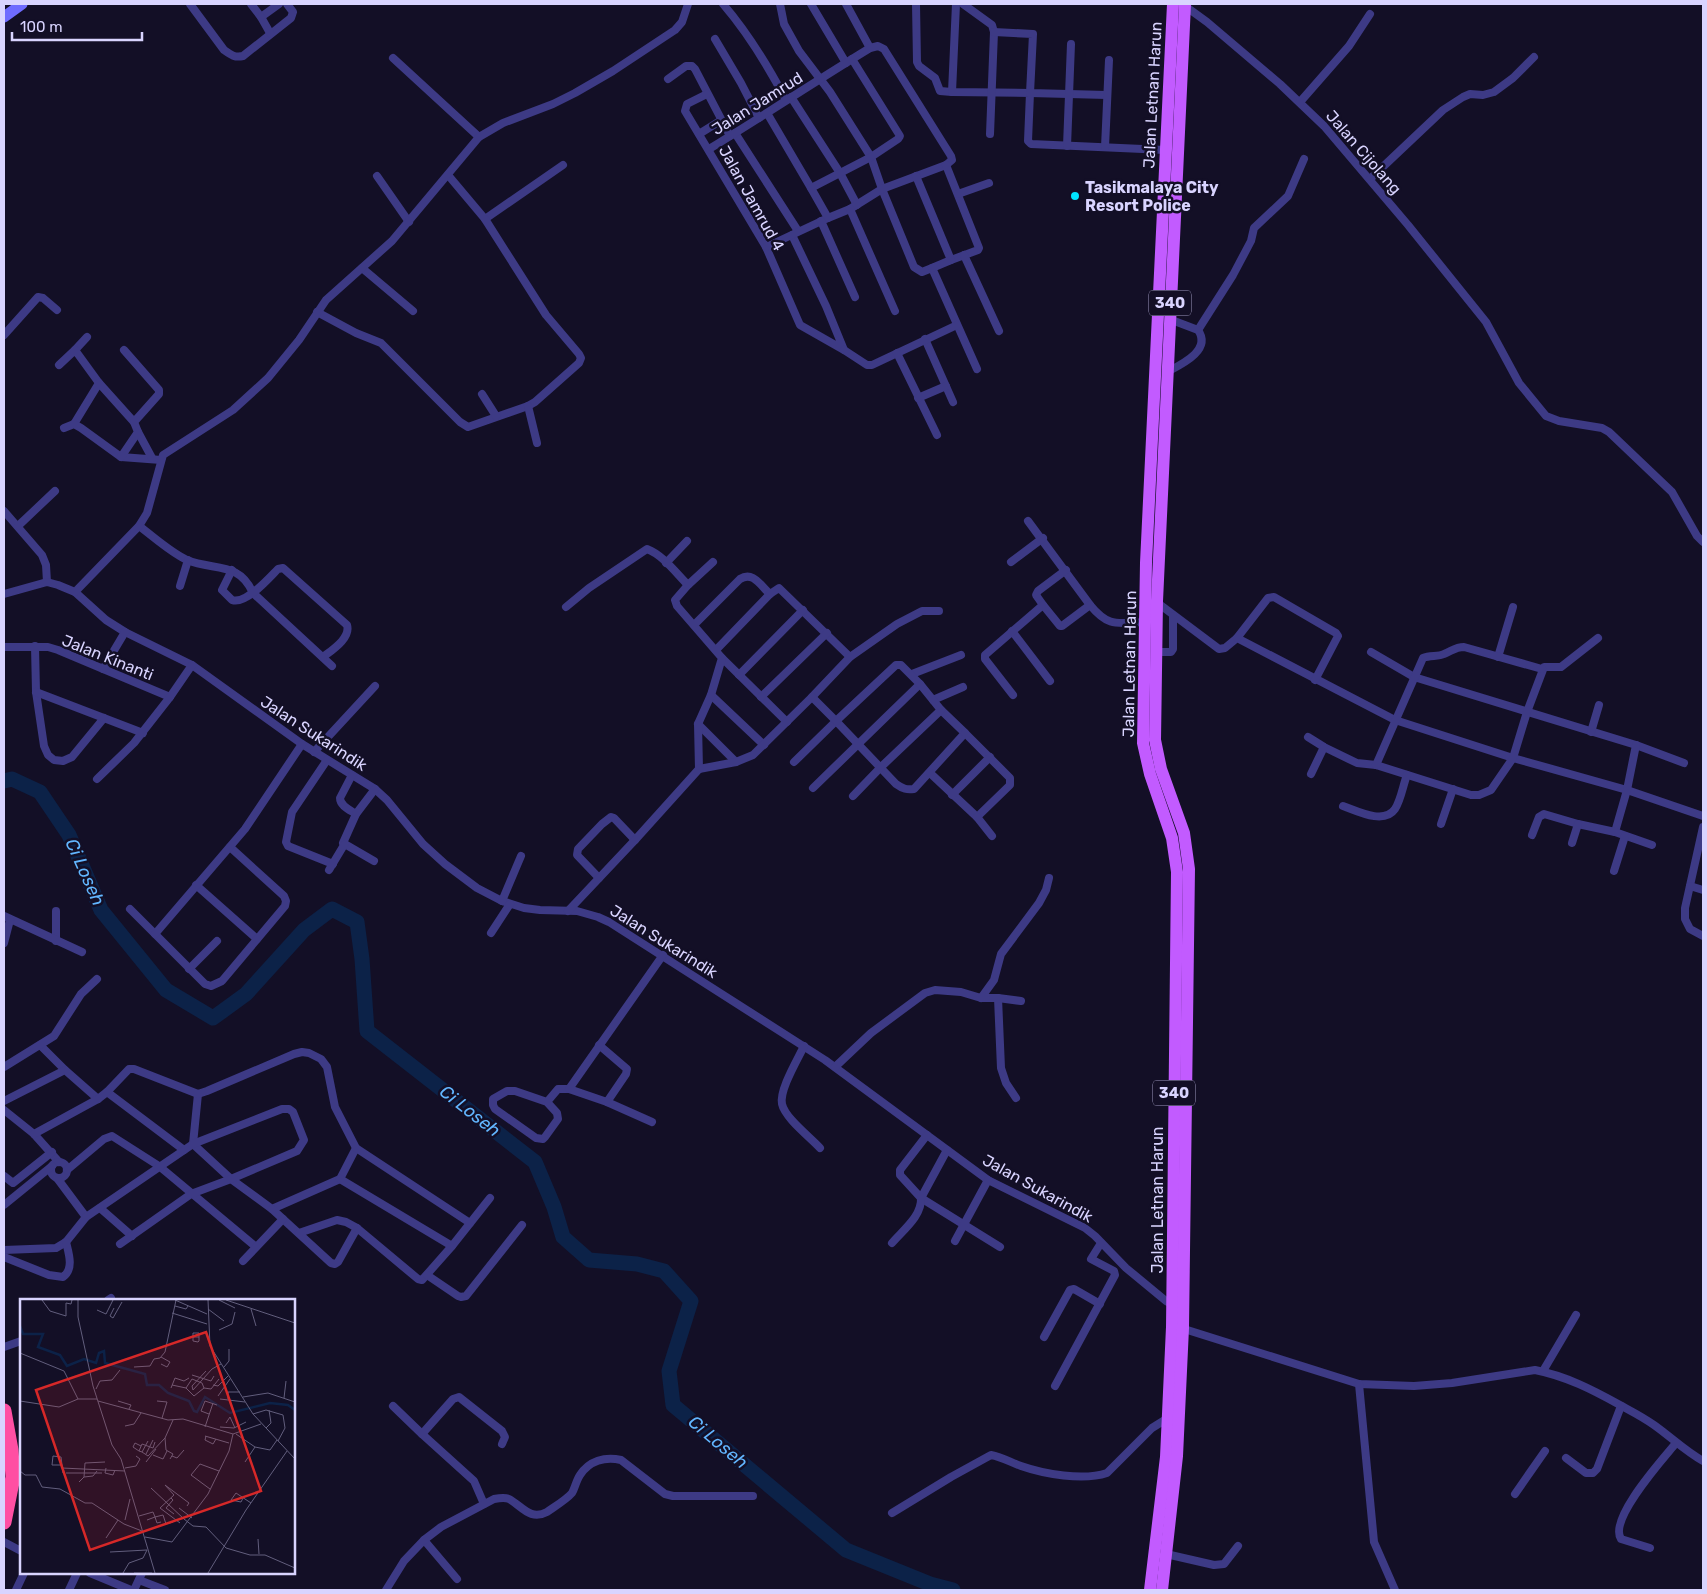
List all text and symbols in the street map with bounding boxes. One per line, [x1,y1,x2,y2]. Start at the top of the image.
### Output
scale bar [12,10,142,42]
text: 100 m [20,18,62,36]
street label: Jalan Letnan Harun [1139,21,1166,169]
street label: Jalan Jamrud [708,68,806,139]
street label: Jalan Cijolang [1322,106,1405,198]
street label: Jalan Jamrud 4 [715,142,788,254]
place label: Tasikmalaya City Resort Police [1085,178,1219,215]
marker: Tasikmalaya City Resort Police [1069,190,1081,202]
road number: 340 [1149,290,1191,316]
street label: Jalan Letnan Harun [1119,590,1140,738]
street label: Jalan Kinanti [59,630,156,684]
street label: Jalan Sukarindik [257,692,371,775]
water label: Ci Loseh [60,835,110,909]
street label: Jalan Sukarindik [607,901,722,982]
water label: Ci Loseh [435,1080,505,1142]
road number: 340 [1153,1080,1195,1106]
street label: Jalan Letnan Harun [1148,1126,1167,1274]
street label: Jalan Sukarindik [979,1150,1097,1227]
inset map [20,1299,295,1574]
water label: Ci Loseh [684,1411,752,1473]

